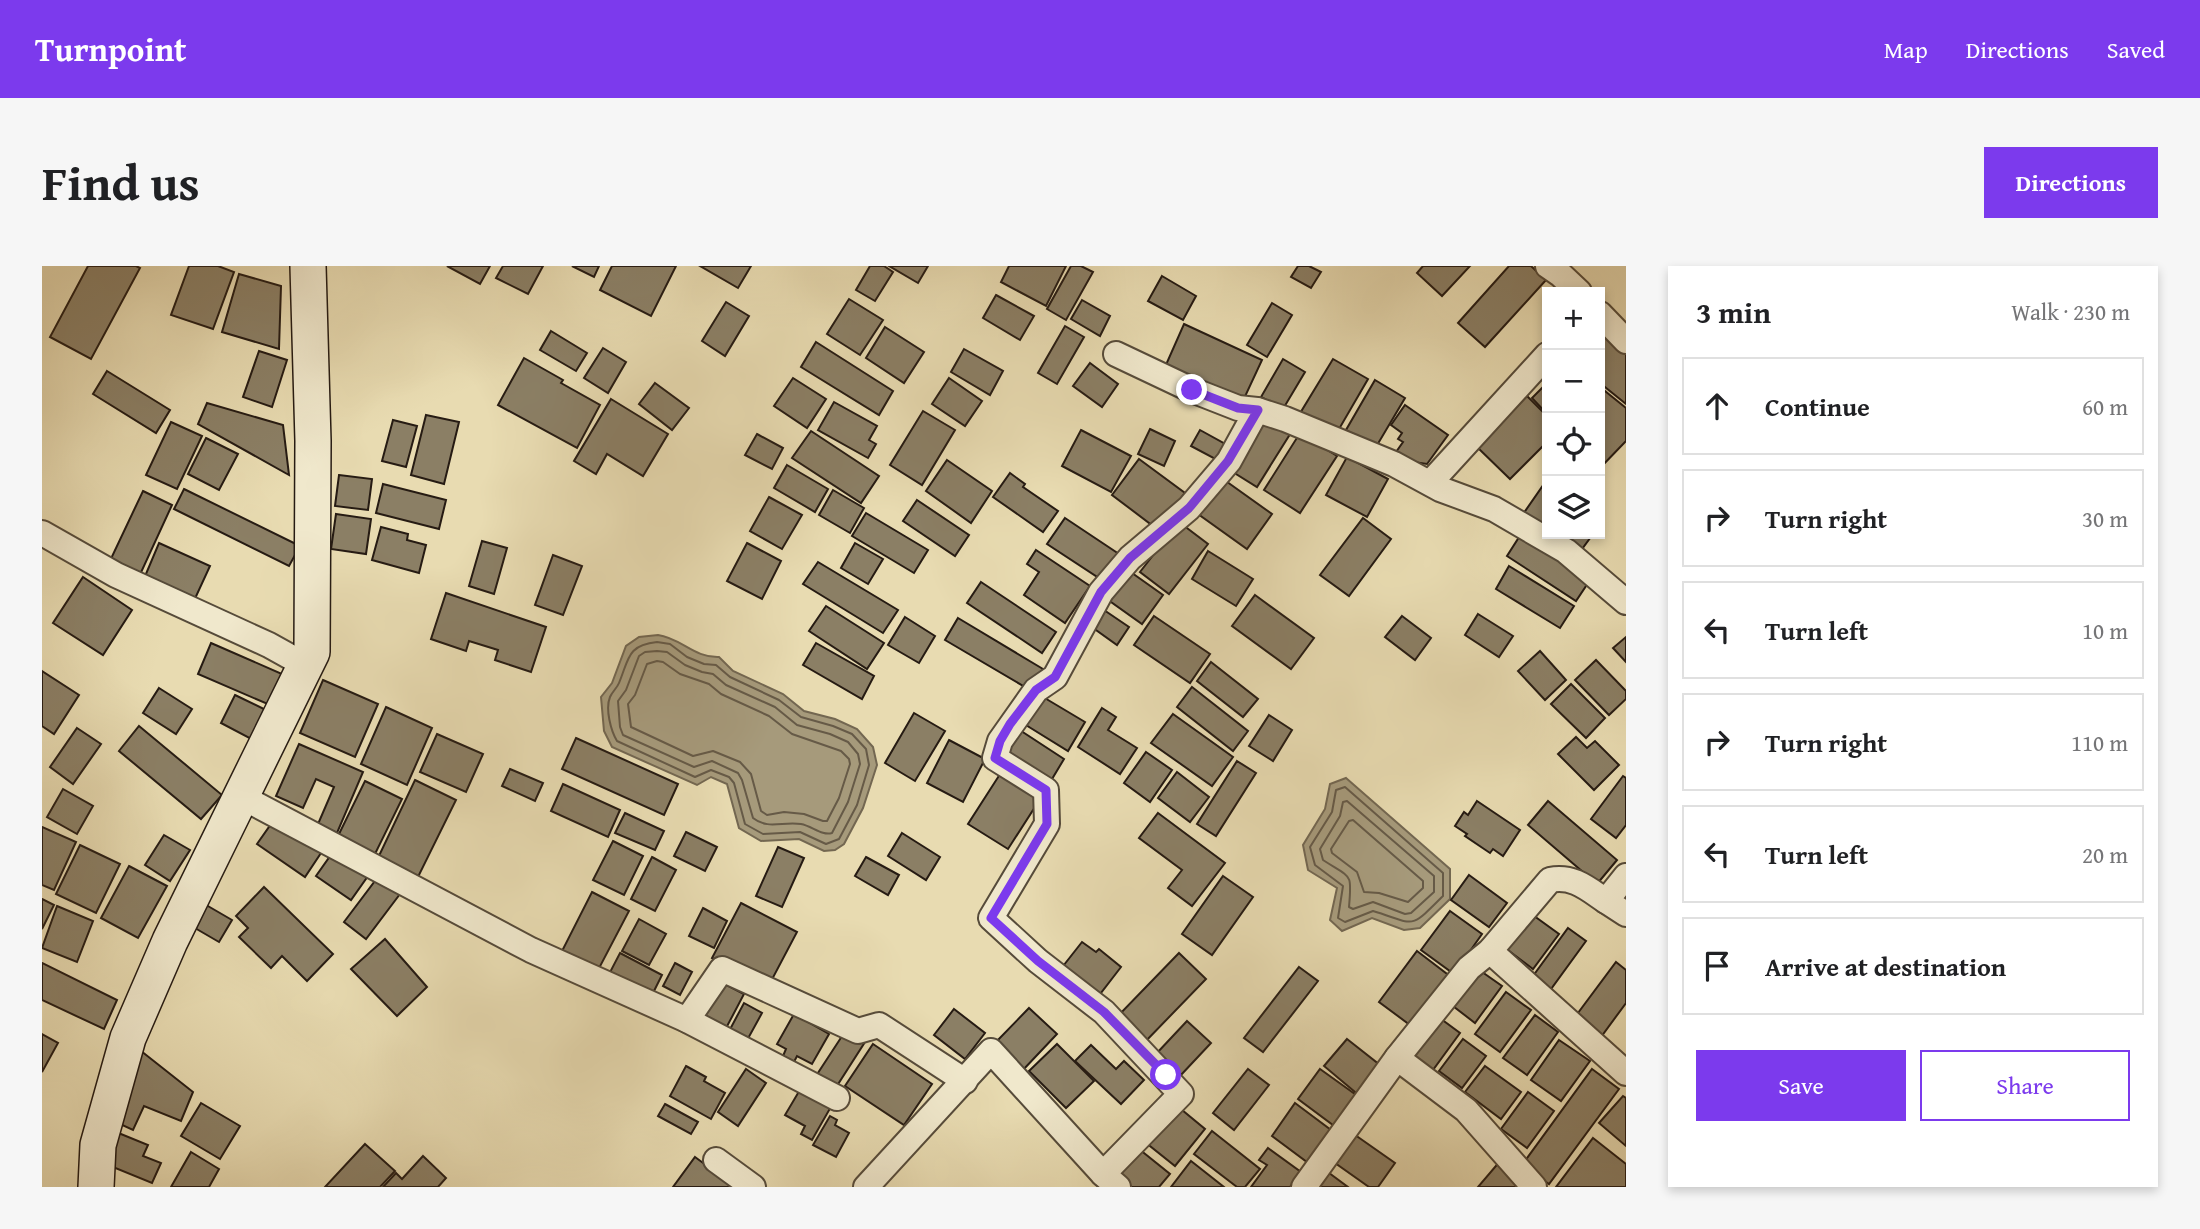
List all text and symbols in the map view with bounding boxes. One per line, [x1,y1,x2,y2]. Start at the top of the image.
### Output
text: Turnpoint [35,25,187,73]
text: Map [1884,32,1928,67]
text: Directions [1966,32,2069,67]
text: Saved [2107,32,2165,67]
text: Find us [42,146,200,218]
button: Directions [1984,147,2158,218]
map controls [1542,287,1605,539]
button: + [1542,287,1605,350]
text: 3 min [1696,290,1771,334]
text: Walk · 230 m [2011,295,2130,328]
button: − [1542,350,1605,413]
route end [1176,374,1207,405]
icon: ahead [1698,387,1736,425]
text: Continue [1765,387,1870,426]
text: 60 m [2082,390,2128,423]
button: locate [1542,413,1605,476]
button: layers [1542,476,1605,539]
icon: right [1698,499,1736,537]
text: Turn right [1765,499,1887,538]
text: 30 m [2082,502,2128,535]
icon: left [1698,611,1736,649]
text: Turn left [1765,611,1868,650]
text: 10 m [2082,614,2128,647]
icon: right [1698,723,1736,761]
text: Turn right [1765,723,1887,762]
text: 110 m [2071,726,2128,759]
icon: left [1698,835,1736,873]
text: Turn left [1765,835,1868,874]
text: 20 m [2082,838,2128,871]
icon: arrive [1698,947,1736,985]
text: Arrive at destination [1765,947,2006,986]
button: Save [1696,1050,1906,1121]
button: Share [1920,1050,2130,1121]
route start [1150,1059,1181,1090]

